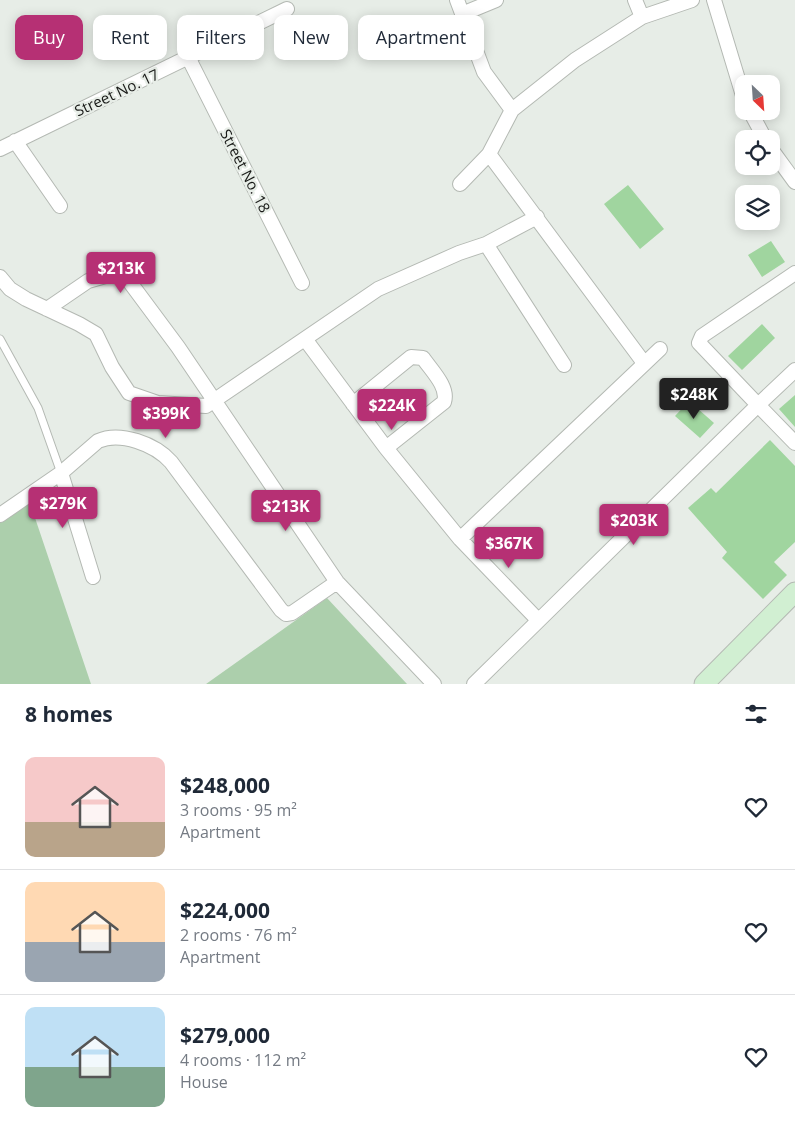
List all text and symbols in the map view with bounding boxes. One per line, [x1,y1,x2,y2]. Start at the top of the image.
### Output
chip: Buy [15,15,83,60]
chip: Rent [93,15,167,60]
chip: Filters [177,15,264,60]
chip: New [274,15,348,60]
chip: Apartment [358,15,484,60]
street label: Street No. 17 [71,64,162,120]
north arrow [735,75,780,120]
map controls [735,75,780,230]
street label: Street No. 18 [216,125,275,216]
button: locate [735,130,780,175]
button: layers [735,185,780,230]
pin: $213K [86,252,156,294]
text: $213K [97,257,145,279]
pin: $248K [659,378,729,420]
text: $248K [670,383,718,405]
pin: $224K [357,388,427,431]
text: $224K [368,394,416,416]
pin: $399K [131,396,201,439]
text: $399K [142,402,190,424]
pin: $279K [28,486,98,529]
pin: $213K [251,490,321,532]
text: $279K [39,492,87,514]
text: $213K [262,495,310,517]
pin: $203K [599,504,669,546]
text: $203K [610,509,658,531]
pin: $367K [474,526,544,569]
text: $367K [485,532,533,554]
text: 8 homes [25,700,113,728]
icon: filters [742,700,770,728]
text: $248,000 [180,771,270,799]
icon: home [65,777,125,837]
icon: heart [742,793,770,821]
text: 3 rooms · 95 m² [180,799,297,821]
text: Apartment [180,821,260,843]
text: $224,000 [180,896,270,924]
icon: home [65,902,125,962]
icon: heart [742,918,770,946]
text: 2 rooms · 76 m² [180,924,297,946]
text: Apartment [180,946,260,968]
text: $279,000 [180,1021,270,1049]
icon: home [65,1027,125,1087]
icon: heart [742,1043,770,1071]
text: 4 rooms · 112 m² [180,1049,306,1071]
text: House [180,1071,228,1093]

